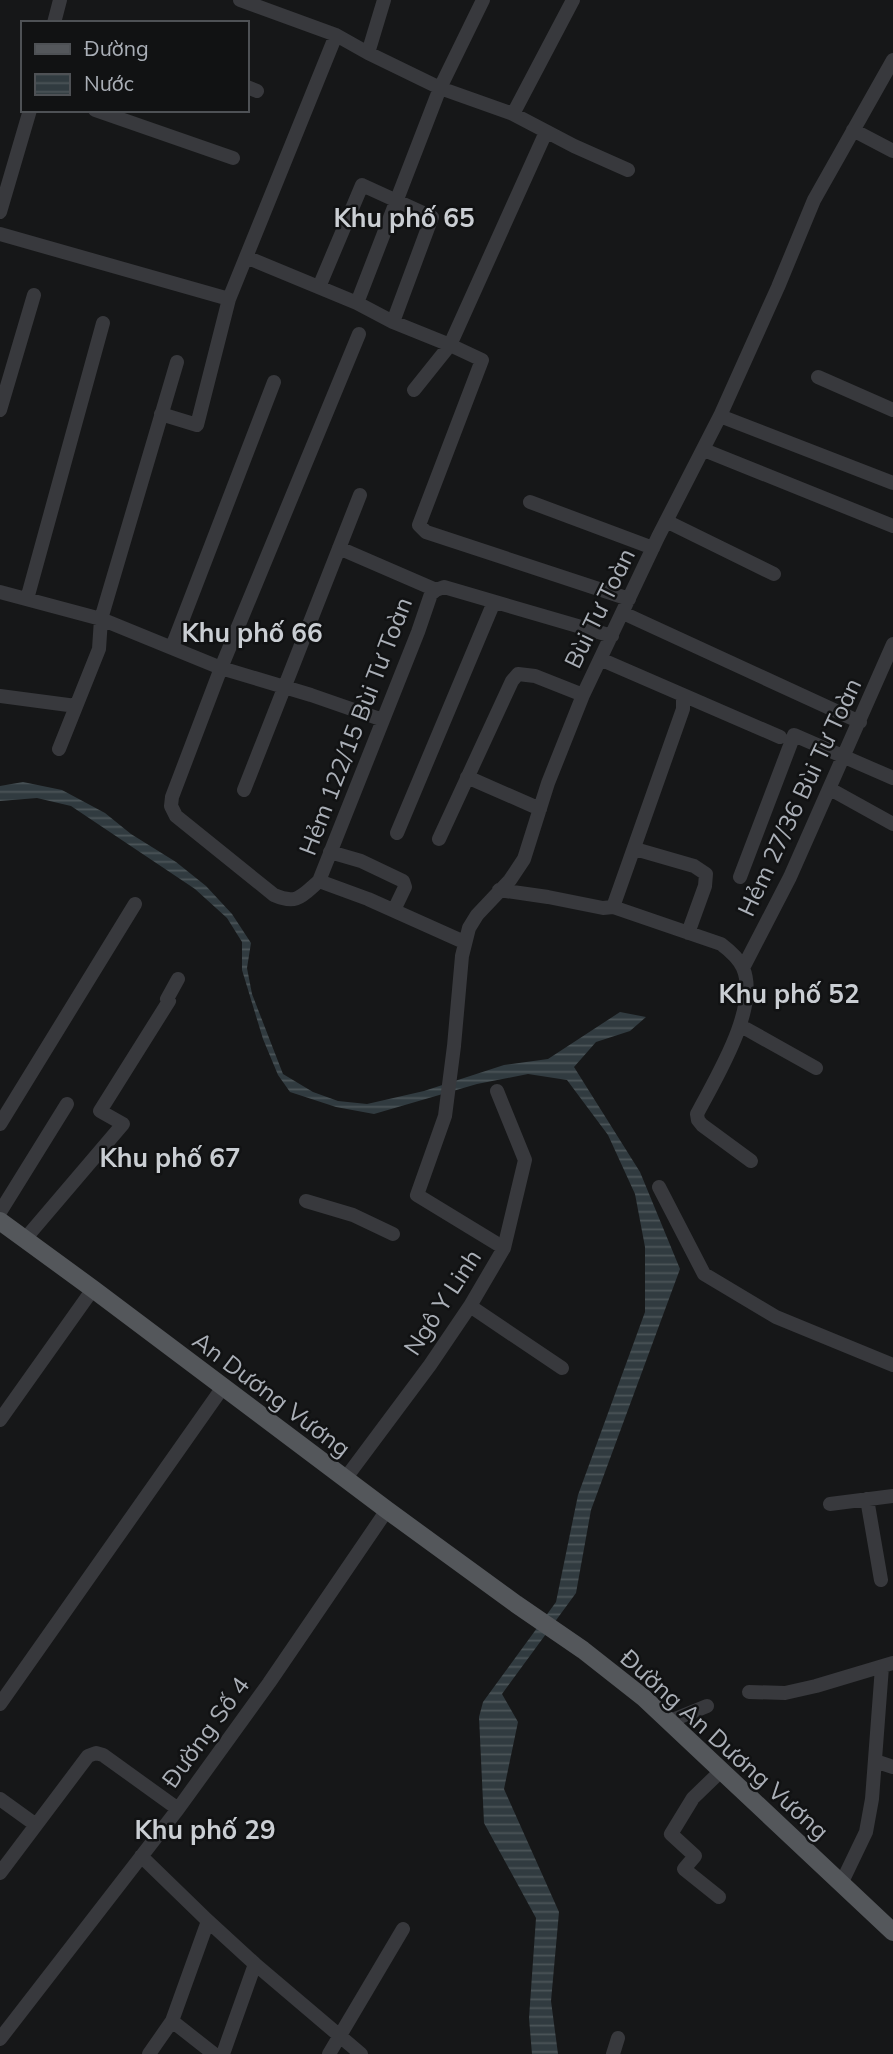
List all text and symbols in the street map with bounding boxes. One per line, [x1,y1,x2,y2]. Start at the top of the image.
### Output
legend [21,21,248,112]
text: Đường [84,35,149,61]
text: Nước [84,70,134,96]
district label: Khu phố 65 [333,201,475,234]
street label: Bùi Tư Toàn [557,543,641,673]
street label: Hẻm 122/15 Bùi Tư Toàn [292,593,418,859]
district label: Khu phố 66 [181,616,323,649]
street label: Hẻm 27/36 Bùi Tư Toàn [731,673,867,921]
district label: Khu phố 52 [718,977,860,1010]
district label: Khu phố 67 [99,1141,241,1174]
street label: Ngô Y Linh [397,1243,487,1361]
street label: An Dương Vương [187,1325,357,1463]
street label: Đường An Dương Vương [615,1642,835,1846]
street label: Đường Số 4 [155,1671,255,1793]
district label: Khu phố 29 [134,1813,276,1846]

